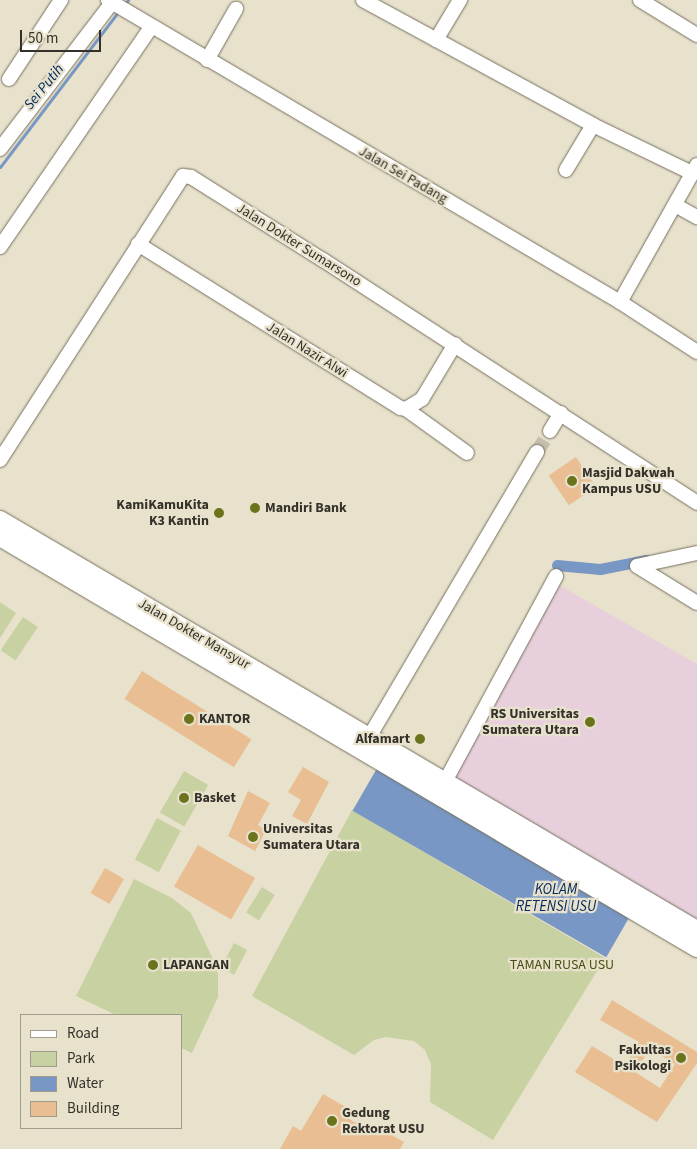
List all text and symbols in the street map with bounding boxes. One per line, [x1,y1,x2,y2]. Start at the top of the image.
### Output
scale bar [22,20,104,52]
text: 50 m [28,28,58,49]
water label: Sei Putih [20,60,68,114]
street label: Jalan Sei Padang [356,143,450,207]
street label: Jalan Dokter Sumarsono [233,200,365,290]
street label: Jalan Nazir Alwi [263,318,351,382]
place label: Masjid Dakwah Kampus USU [582,465,675,498]
marker: Masjid Dakwah Kampus USU [566,475,578,487]
place label: KamiKamuKita K3 Kantin [116,497,209,530]
place label: Mandiri Bank [265,500,347,516]
marker: Mandiri Bank [249,502,261,514]
marker: KamiKamuKita K3 Kantin [213,507,225,519]
street label: Jalan Dokter Mansyur [135,595,253,673]
place label: RS Universitas Sumatera Utara [482,706,579,739]
place label: KANTOR [199,711,250,727]
marker: KANTOR [183,713,195,725]
marker: RS Universitas Sumatera Utara [583,715,597,729]
place label: Alfamart [356,731,410,747]
marker: Alfamart [414,733,426,745]
place label: Basket [194,790,236,806]
marker: Basket [178,792,190,804]
place label: Universitas Sumatera Utara [263,821,360,854]
marker: Universitas Sumatera Utara [247,831,259,843]
water label: KOLAM RETENSI USU [516,880,596,915]
place label: LAPANGAN [163,957,229,973]
park label: TAMAN RUSA USU [510,957,614,973]
marker: LAPANGAN [147,959,159,971]
legend [20,1014,182,1129]
text: Road [67,1023,99,1044]
place label: Fakultas Psikologi [615,1042,671,1074]
text: Park [67,1048,95,1069]
marker: Fakultas Psikologi [675,1052,687,1064]
text: Water [67,1073,103,1094]
text: Building [67,1098,119,1119]
place label: Gedung Rektorat USU [342,1105,424,1138]
marker: Gedung Rektorat USU [326,1115,338,1127]

